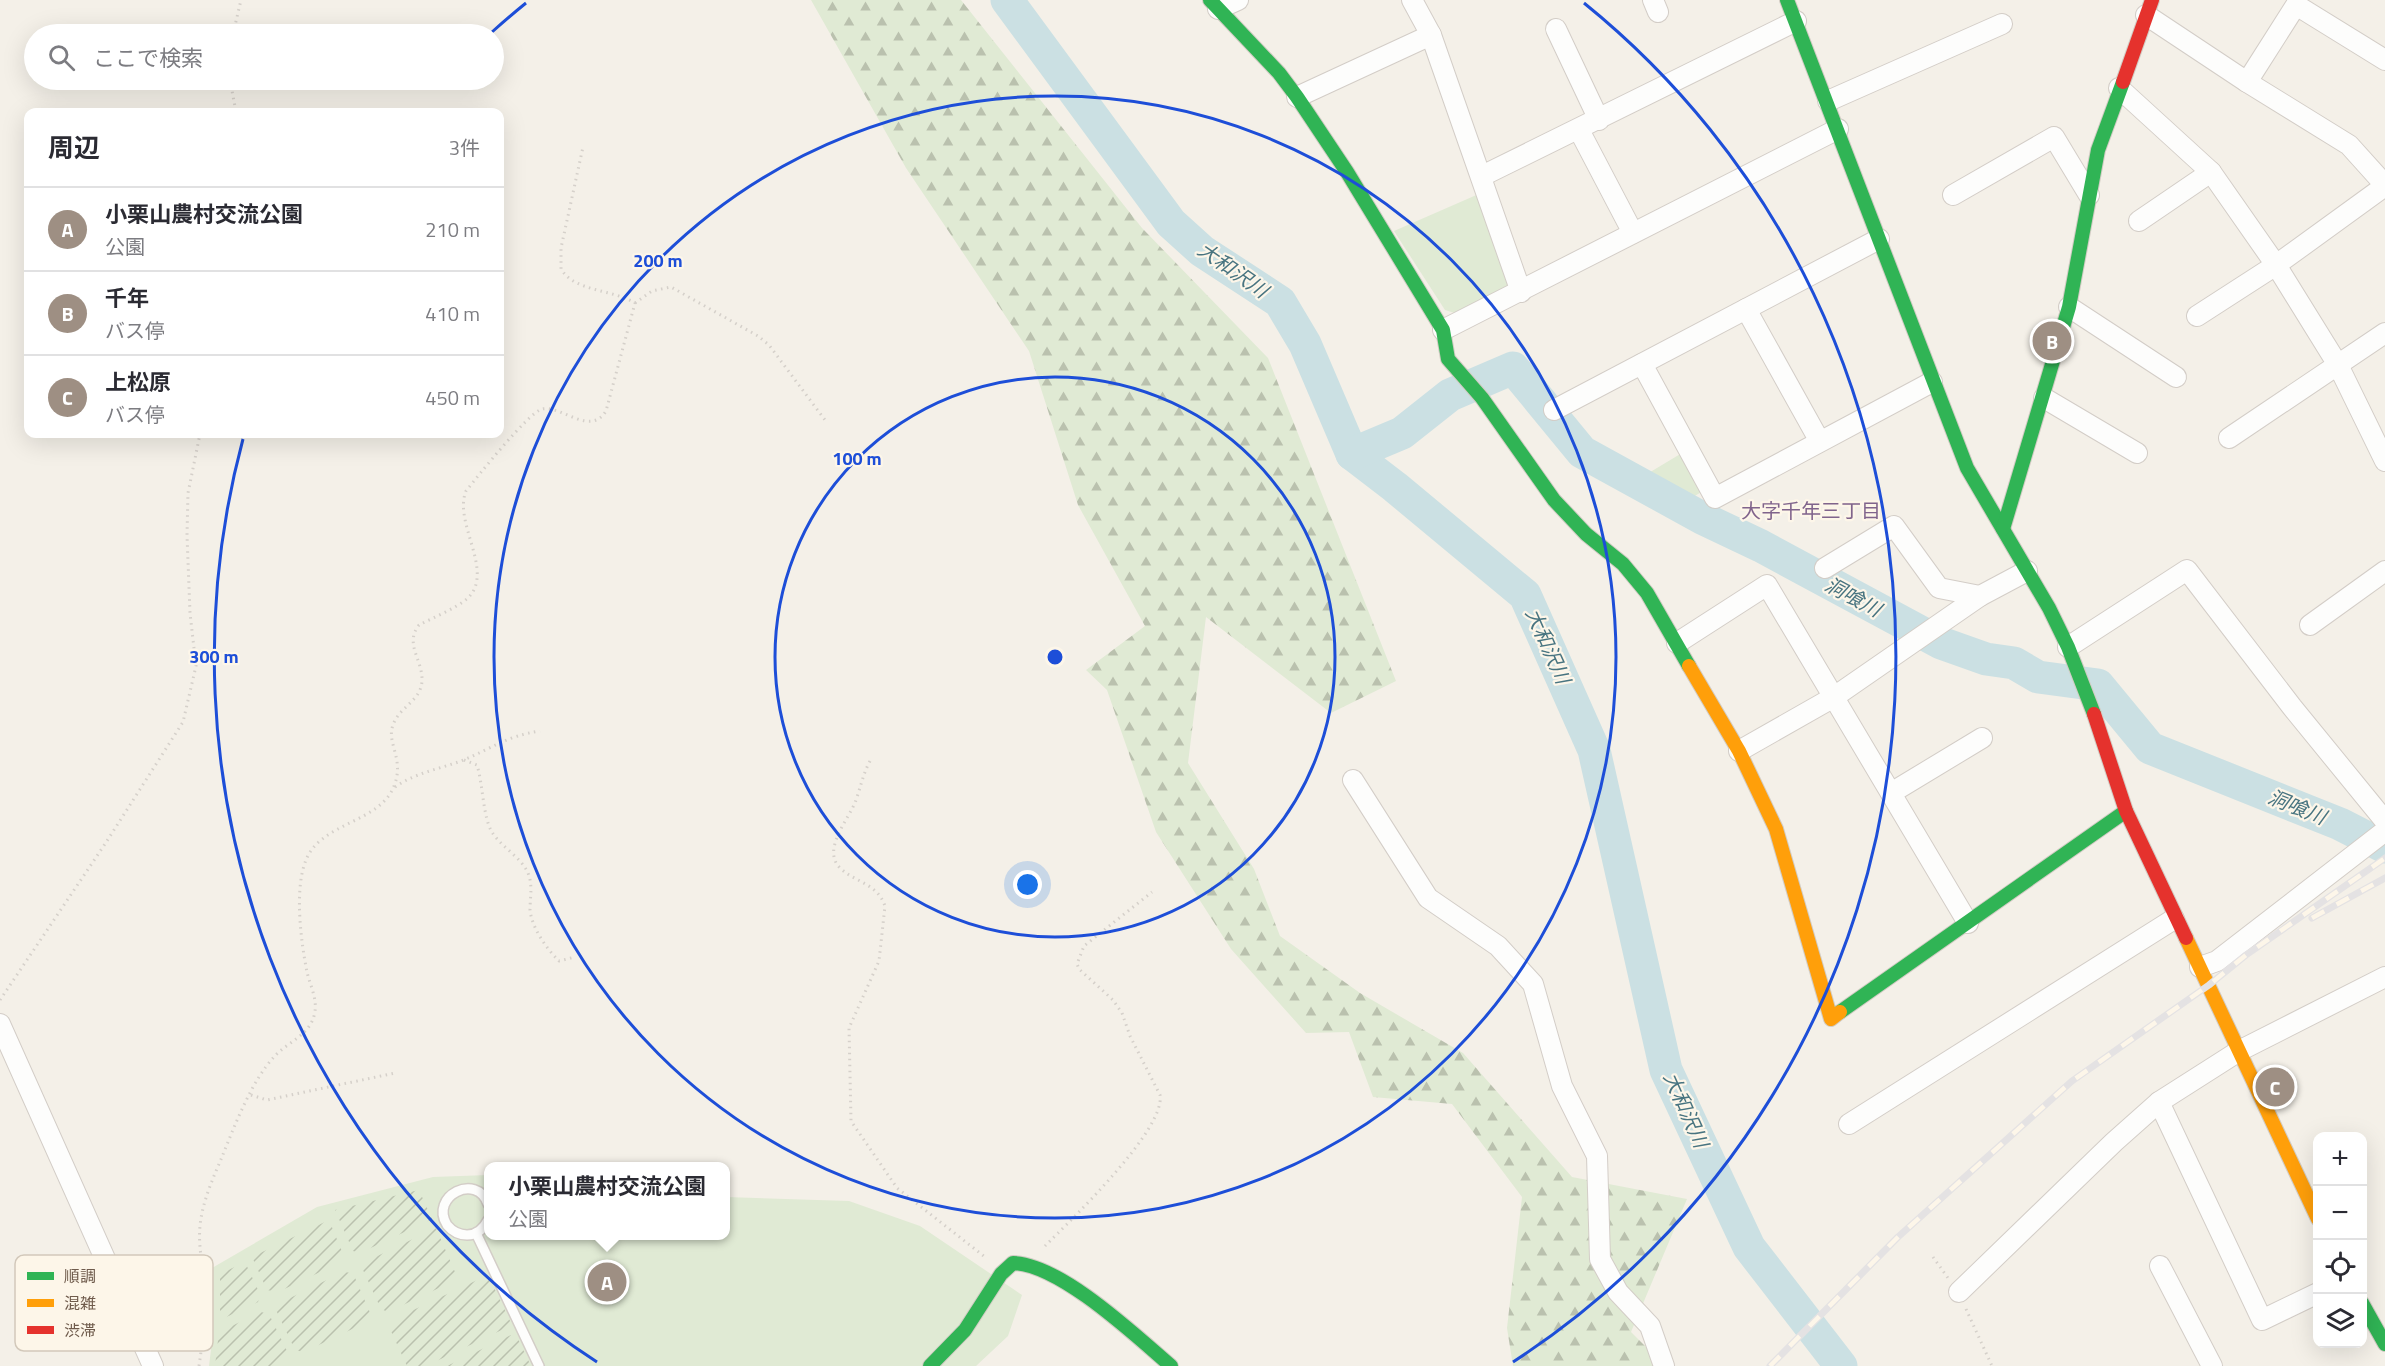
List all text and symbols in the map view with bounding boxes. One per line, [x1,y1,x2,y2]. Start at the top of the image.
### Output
search box [24,24,504,90]
icon: search [45,41,78,74]
text: ここで検索 [93,41,203,75]
text: 周辺 [48,128,100,167]
text: 3件 [449,132,480,163]
text: 小栗山農村交流公園 [105,197,303,231]
text: A [61,214,74,245]
text: 210 m [425,214,480,245]
text: 公園 [105,231,145,262]
water label: 大和沢川 [1192,234,1277,306]
text: 200 m [633,247,683,274]
text: 千年 [105,281,149,315]
text: B [61,298,74,329]
text: 410 m [425,298,480,329]
text: バス停 [105,315,165,346]
pin: B [2032,318,2072,364]
text: 上松原 [105,365,171,399]
text: C [62,382,73,413]
text: 450 m [425,382,480,413]
text: バス停 [105,399,165,430]
text: 100 m [832,445,882,472]
district label: 大字千年三丁目 [1741,495,1881,526]
water label: 洞喰川 [1819,569,1889,625]
water label: 大和沢川 [1518,603,1580,690]
text: 300 m [189,643,239,670]
centre of rings [1045,647,1065,667]
water label: 洞喰川 [2264,781,2333,833]
your location [1013,870,1042,899]
pin: C [2256,1064,2294,1110]
water label: 大和沢川 [1656,1067,1718,1154]
map controls [2313,1132,2367,1348]
button: + [2313,1132,2367,1186]
popup [484,1162,730,1240]
text: 小栗山農村交流公園 [508,1169,706,1203]
button: − [2313,1186,2367,1240]
text: 公園 [508,1203,548,1234]
button: locate [2313,1240,2367,1294]
legend [15,1255,213,1351]
pin: A [588,1260,626,1304]
text: 順調 [64,1264,96,1288]
text: 混雑 [64,1291,96,1315]
button: layers [2313,1294,2367,1348]
text: 渋滞 [64,1318,96,1342]

